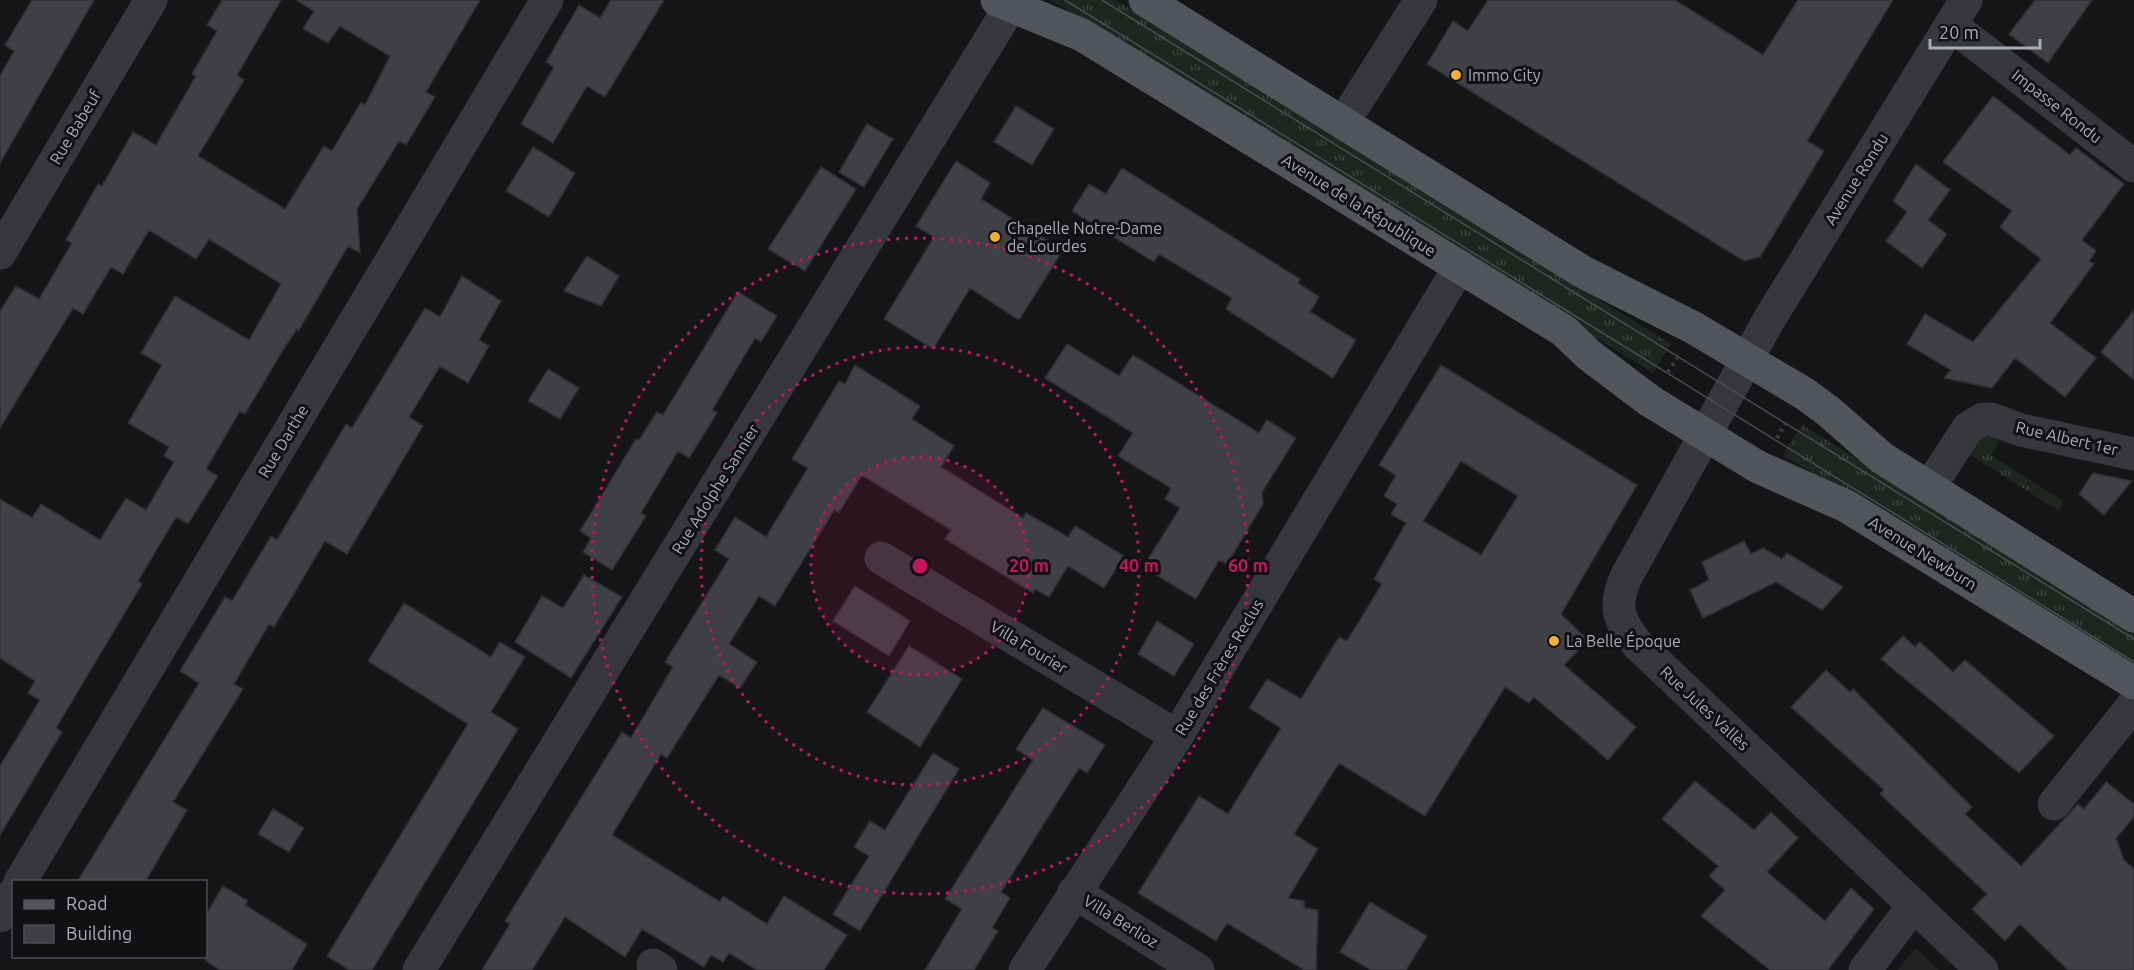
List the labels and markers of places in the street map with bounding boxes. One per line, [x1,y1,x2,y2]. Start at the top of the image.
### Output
place label: Immo City [1468,66,1541,84]
marker: Immo City [1449,68,1463,82]
place label: Chapelle Notre-Dame de Lourdes [1007,219,1162,255]
marker: Chapelle Notre-Dame de Lourdes [988,230,1002,244]
centre of rings [910,556,930,576]
place label: La Belle Époque [1566,630,1681,650]
marker: La Belle Époque [1547,634,1561,648]

